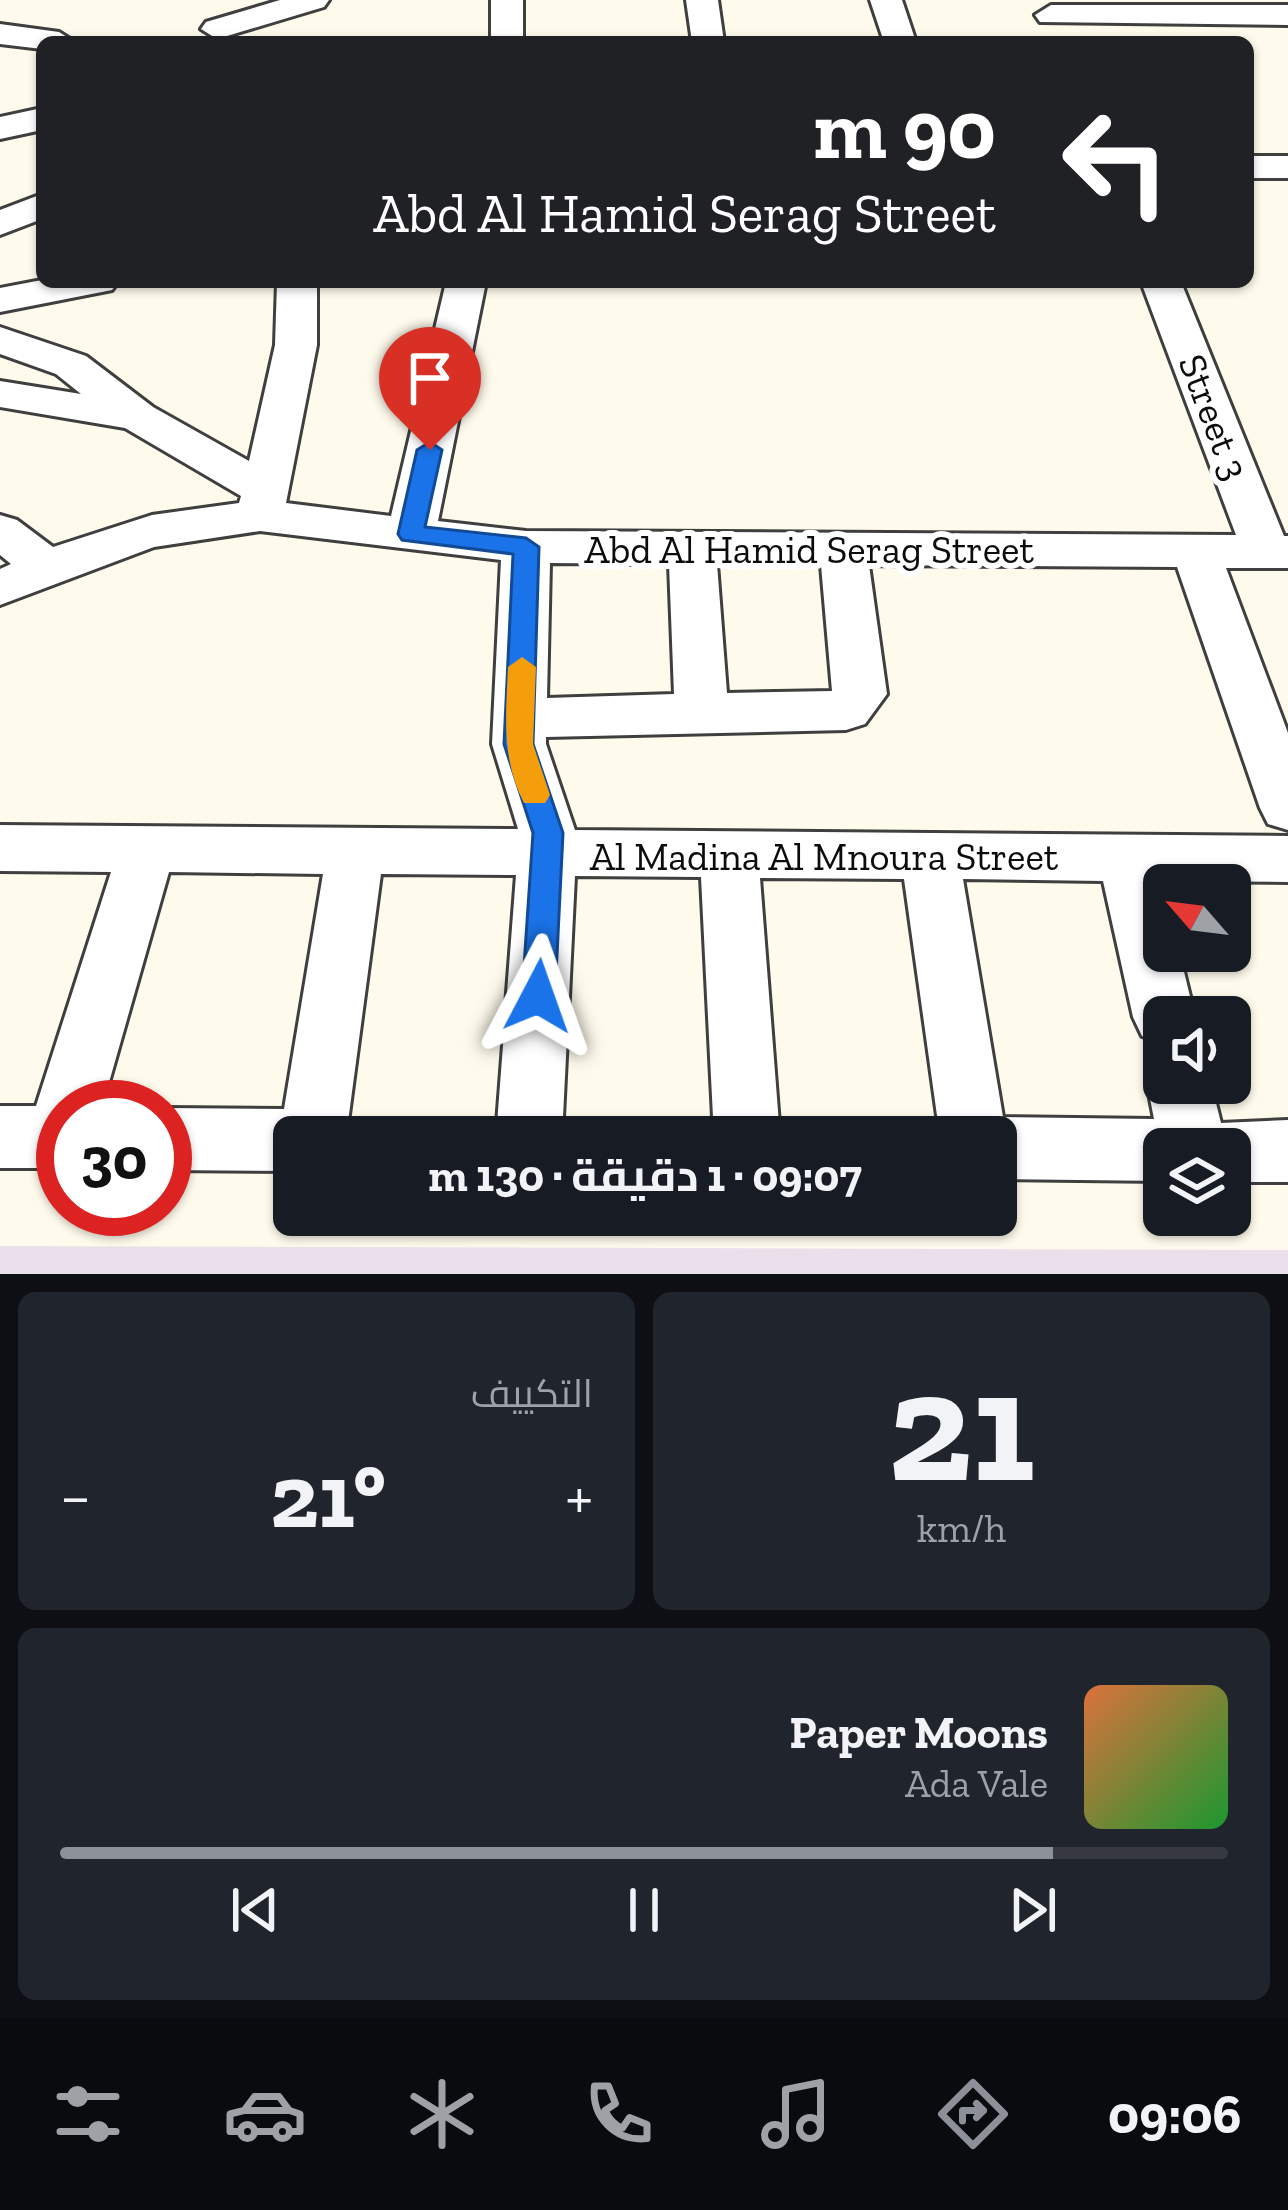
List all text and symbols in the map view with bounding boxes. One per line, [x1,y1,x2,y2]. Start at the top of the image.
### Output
text: 90 m [813,79,996,180]
icon: left [1038,84,1194,240]
text: Abd Al Hamid Serag Street [373,181,996,246]
pin [379,327,481,450]
icon: arrive [397,345,463,411]
street label: Street 3 [1169,348,1259,486]
street label: Abd Al Hamid Serag Street [584,526,1034,573]
street label: Al Madina Al Mnoura Street [590,833,1059,880]
north arrow [1143,864,1251,972]
map controls [1143,864,1251,1236]
position arrow [475,933,601,1059]
button: sound [1143,996,1251,1104]
speed limit sign: 30 [36,1080,192,1236]
button: layers [1143,1128,1251,1236]
text: 09:07 · 1 دقيقة · 130 m [428,1149,862,1203]
text: 21 [888,1333,1035,1520]
text: التكييف [471,1370,593,1417]
text: 21° [270,1442,386,1550]
text: − [60,1457,91,1536]
text: + [565,1457,593,1536]
text: km/h [917,1505,1006,1552]
text: Paper Moons [790,1706,1048,1760]
text: Ada Vale [905,1760,1048,1807]
icon: previous [222,1877,288,1943]
icon: pause [611,1877,677,1943]
icon: next [1000,1877,1066,1943]
icon: filters [46,2072,130,2156]
icon: car [223,2072,307,2156]
icon: climate [400,2072,484,2156]
icon: phone [577,2072,661,2156]
icon: music [754,2072,838,2156]
icon: directions [931,2072,1015,2156]
text: 09:06 [1108,2082,1242,2147]

